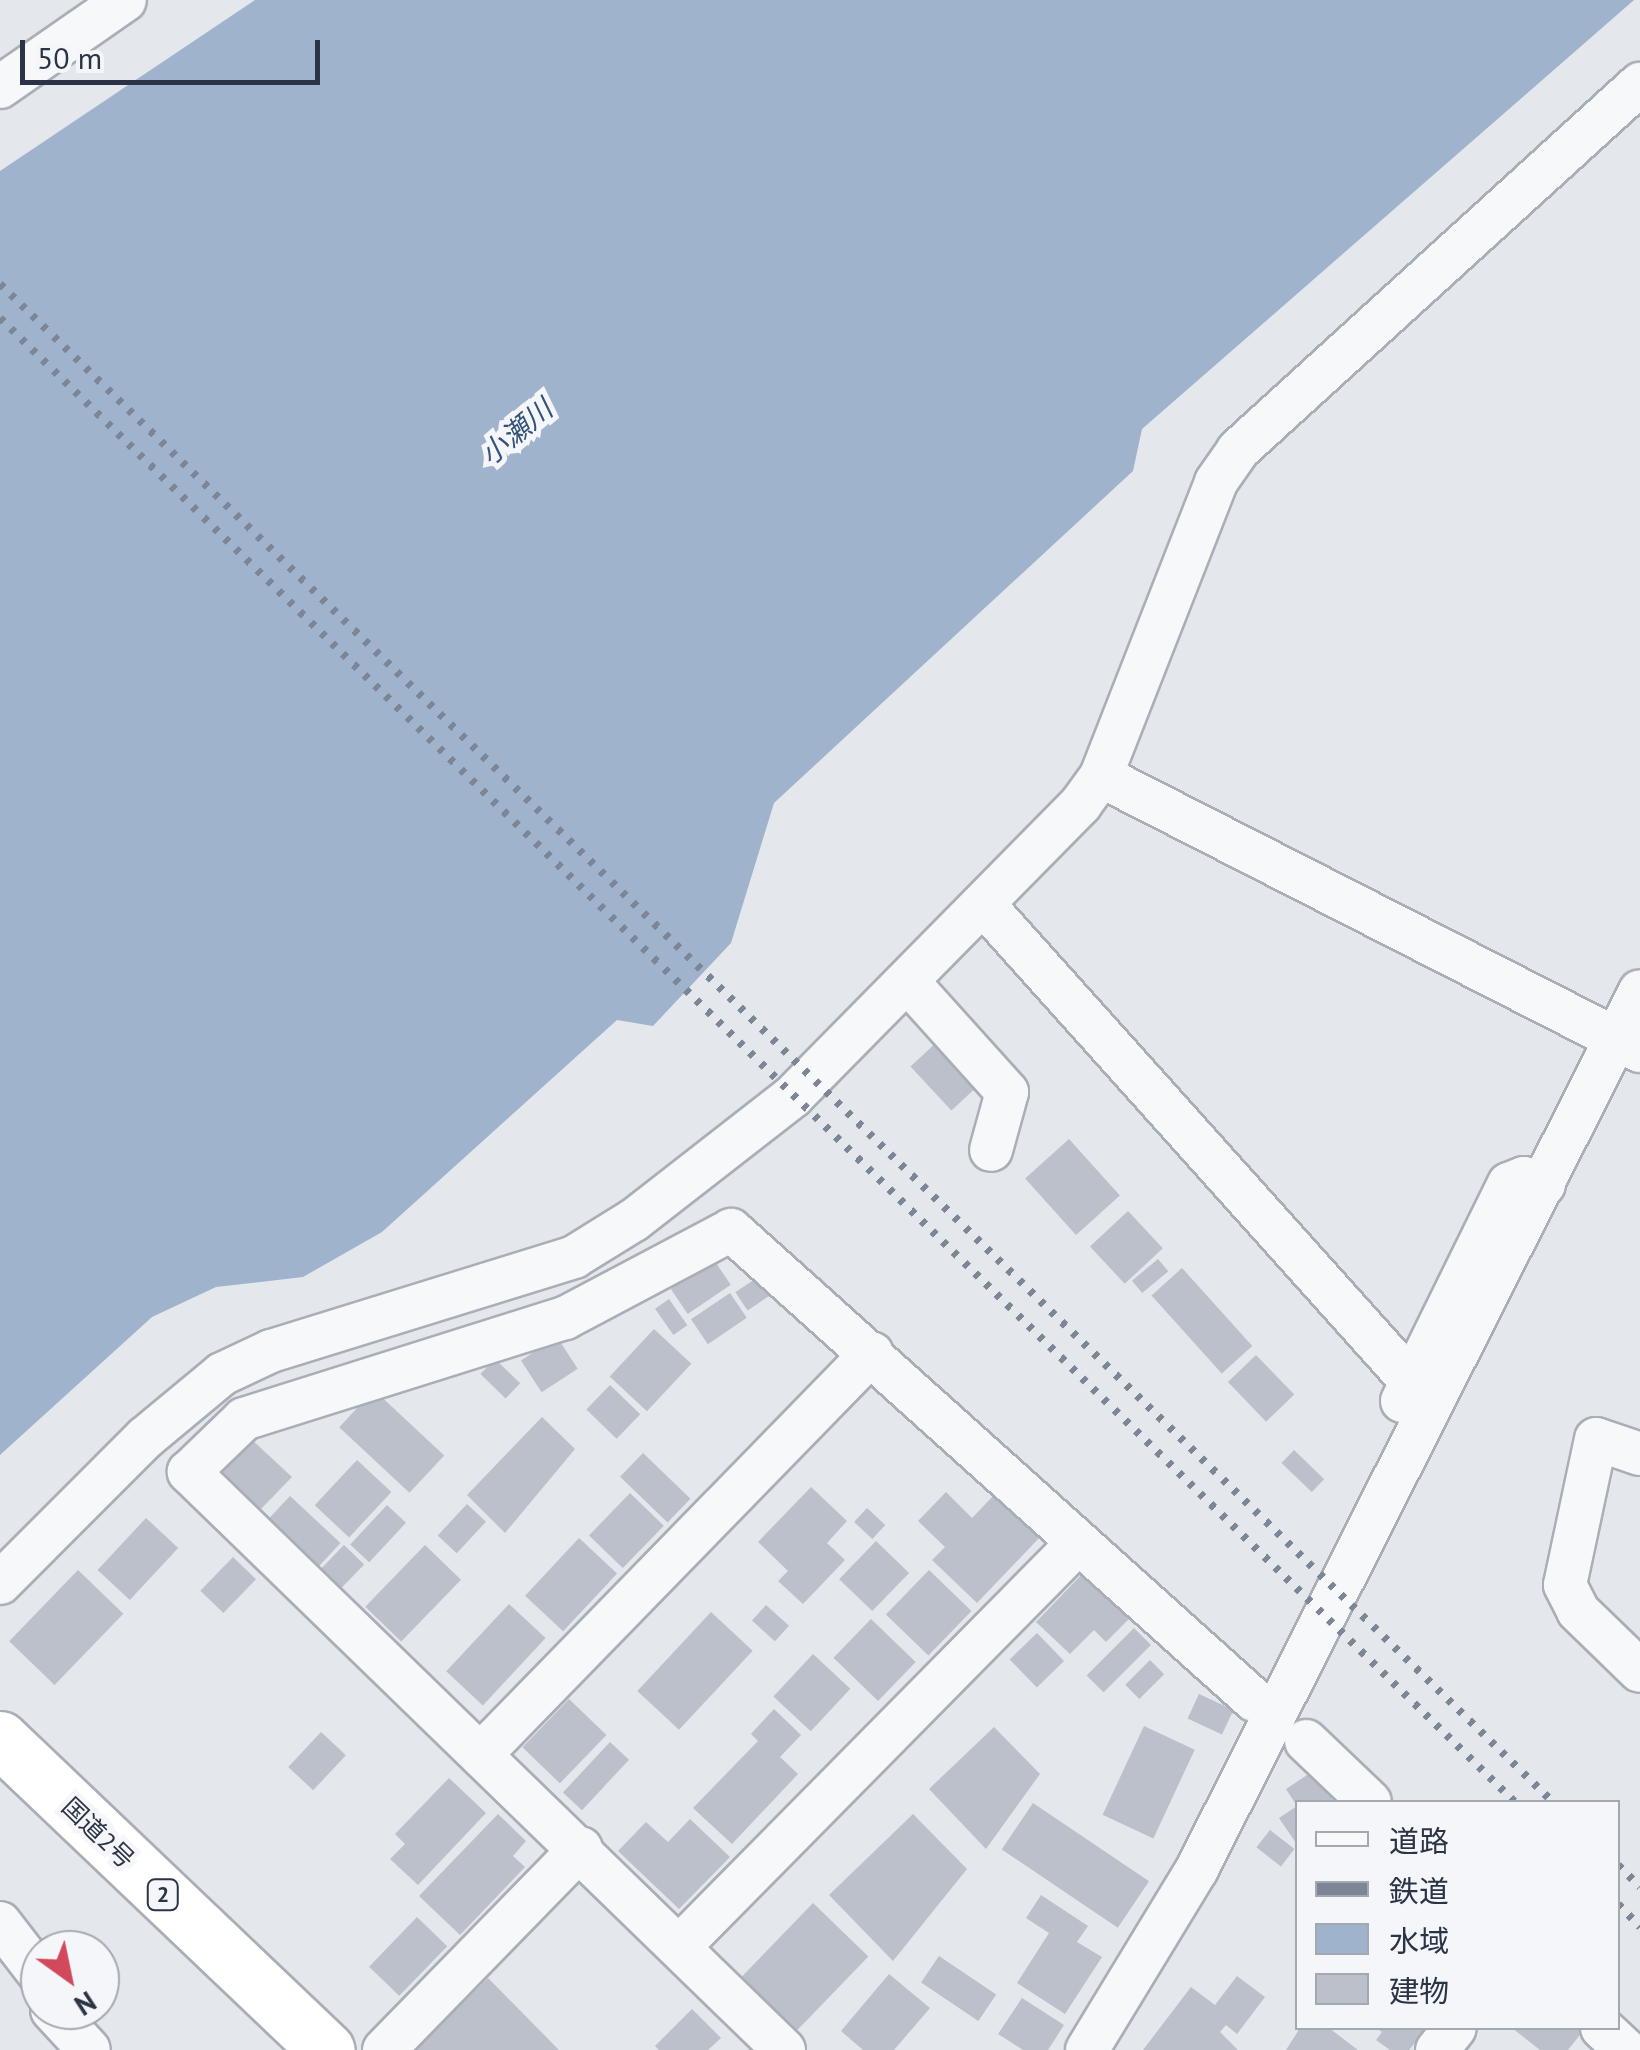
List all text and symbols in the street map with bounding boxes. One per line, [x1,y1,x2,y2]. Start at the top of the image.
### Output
scale bar [25,20,325,82]
text: 50 m [37,38,102,77]
water label: 小瀬川 [473,392,559,472]
street label: 国道2号 [56,1791,140,1875]
legend [1295,1800,1620,2030]
text: 道路 [1389,1821,1449,1860]
text: 鉄道 [1389,1871,1449,1910]
road number: 2 [146,1878,180,1912]
text: 水域 [1389,1921,1449,1960]
north arrow [20,1930,120,2030]
text: 建物 [1389,1971,1449,2010]
text: N [68,1983,103,2024]

